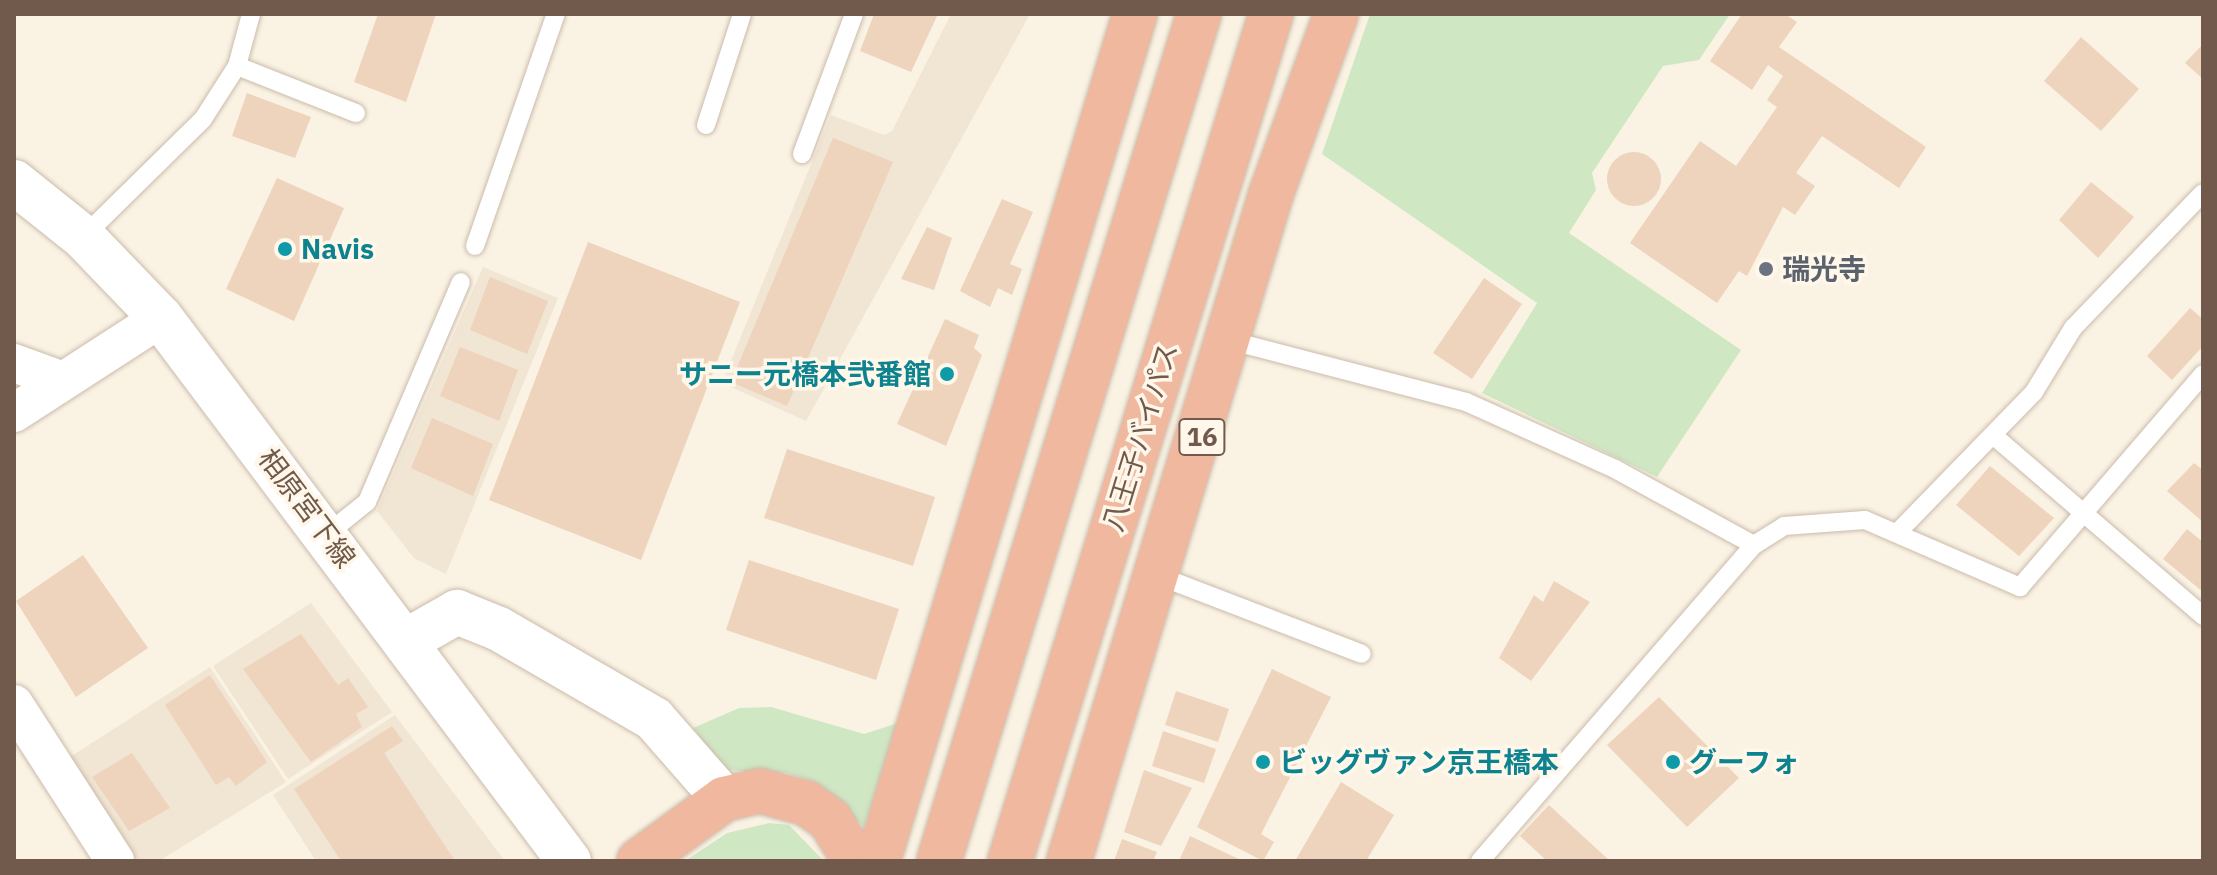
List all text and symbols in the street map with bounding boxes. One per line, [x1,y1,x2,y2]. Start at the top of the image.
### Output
place label: Navis [301,232,374,266]
marker: Navis [276,240,294,258]
place label: 瑞光寺 [1782,252,1866,286]
marker: 瑞光寺 [1757,260,1775,278]
street label: 八王子バイパス [1095,338,1185,536]
place label: サニー元橋本弐番館 [679,357,931,391]
marker: サニー元橋本弐番館 [938,365,956,383]
road number: 16 [1178,415,1226,459]
street label: 相原宮下線 [251,442,363,574]
place label: ビッグヴァン京王橋本 [1279,745,1559,779]
place label: グーフォ [1689,745,1801,779]
marker: ビッグヴァン京王橋本 [1254,753,1272,771]
marker: グーフォ [1664,753,1682,771]

